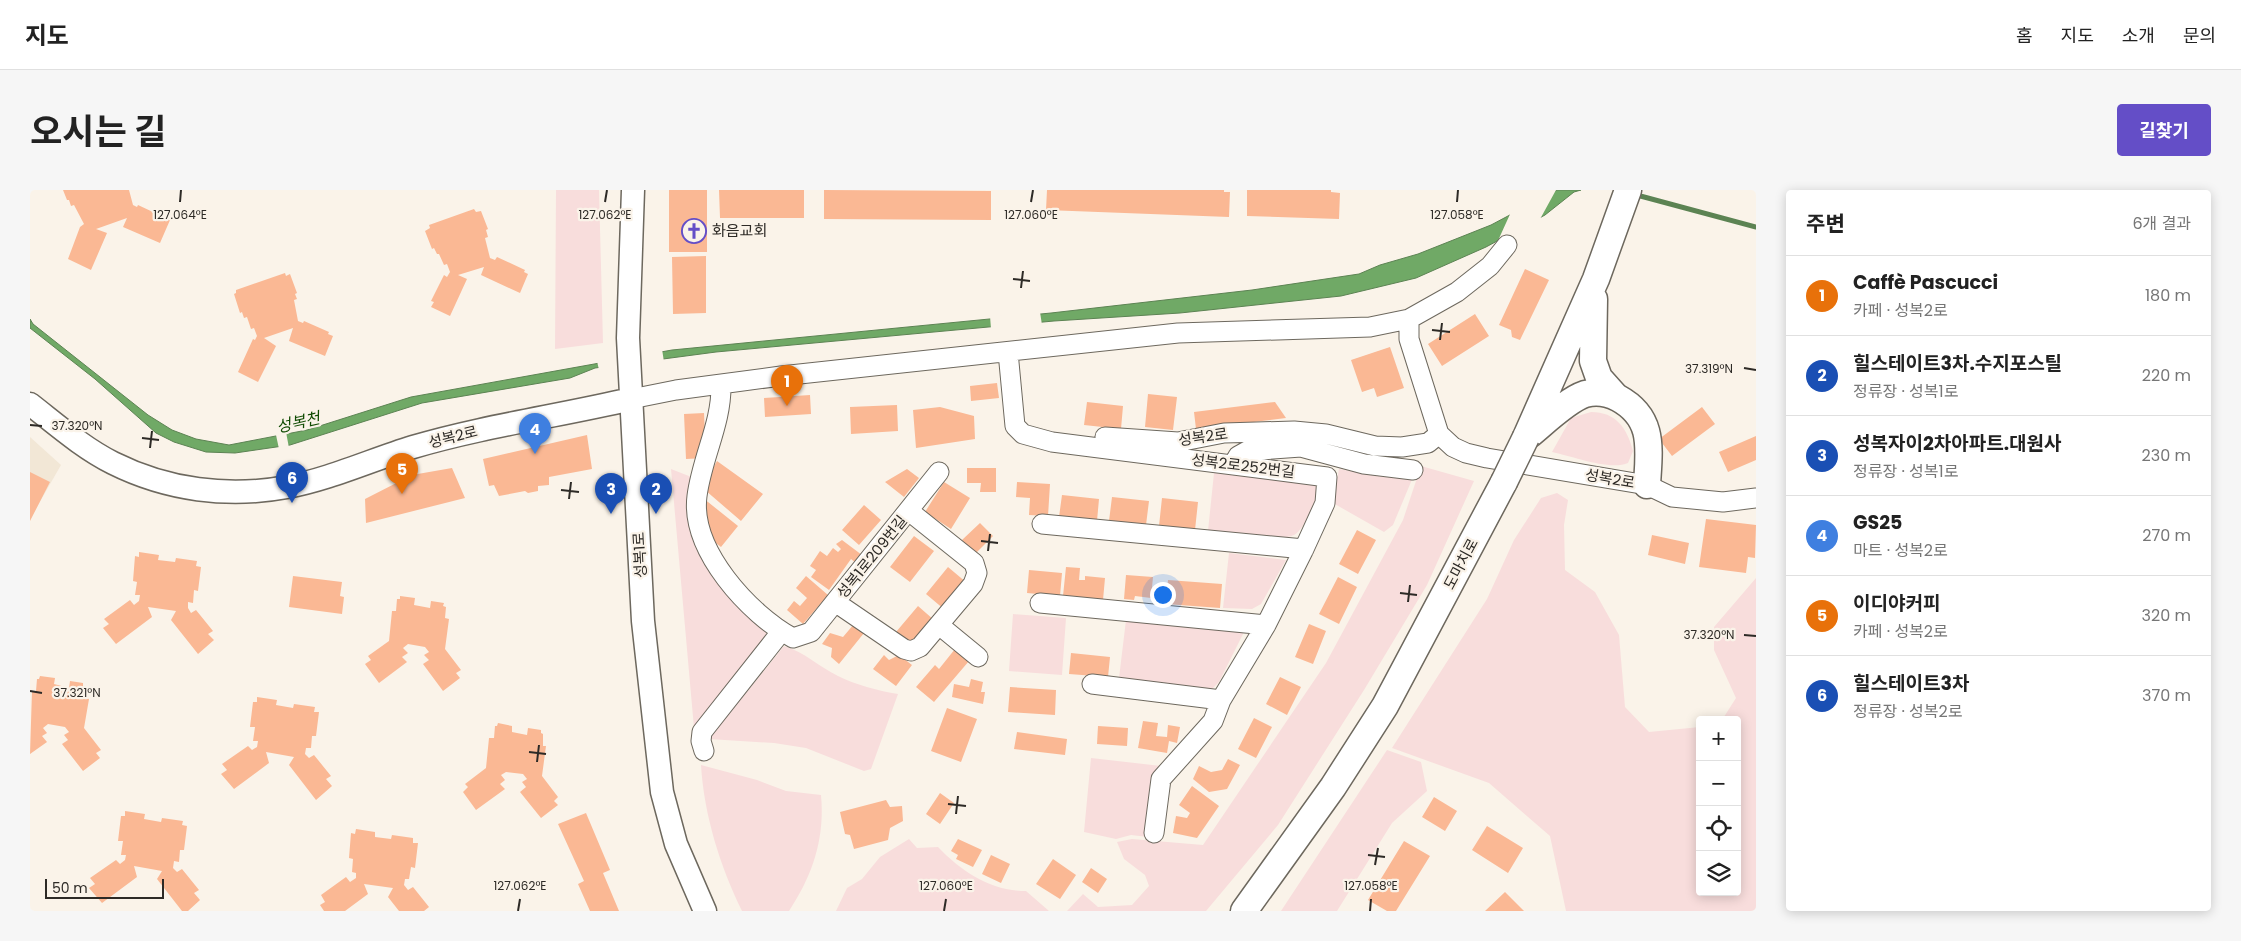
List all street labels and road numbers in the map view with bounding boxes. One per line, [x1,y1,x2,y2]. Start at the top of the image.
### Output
street label: 성복2로 [426,420,480,453]
street label: 성복2로 [1177,423,1229,450]
street label: 성복2로252번길 [1190,449,1296,482]
street label: 성복2로 [1584,464,1637,493]
street label: 성복1로209번길 [832,511,912,603]
street label: 성복1로 [628,531,651,579]
street label: 도마치로 [1438,534,1483,593]

